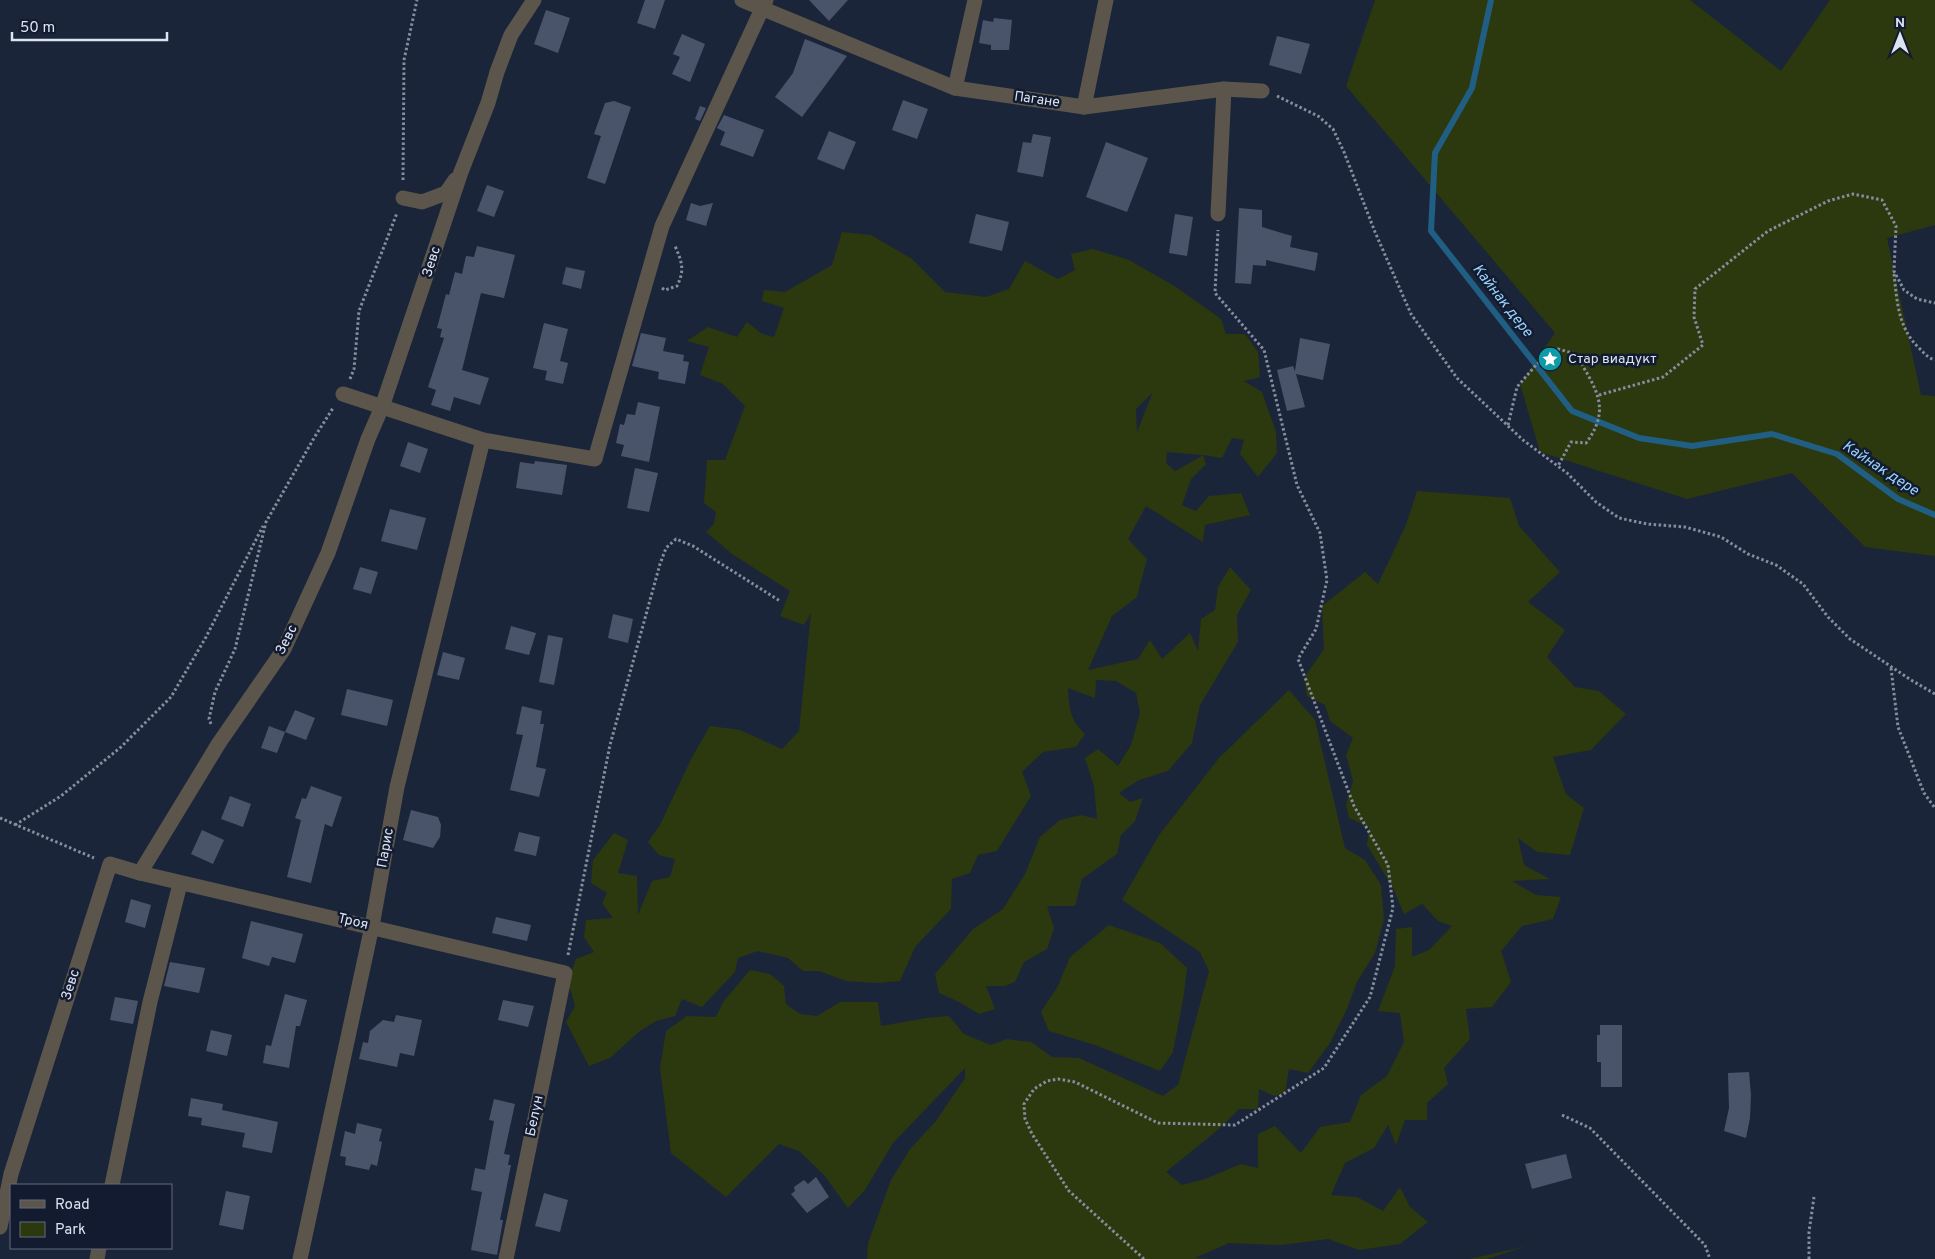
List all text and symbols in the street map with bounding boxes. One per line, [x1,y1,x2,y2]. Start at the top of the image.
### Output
scale bar [12,10,168,42]
north arrow [1875,10,1925,60]
text: N [1895,15,1905,32]
text: 50 m [20,19,55,38]
street label: Пагане [1013,88,1061,112]
street label: Зевс [419,244,445,280]
water label: Кайнак дере [1468,261,1537,342]
place icon: Стар виадукт [1537,346,1563,372]
place label: Стар виадукт [1568,351,1657,368]
water label: Кайнак дере [1838,437,1922,501]
street label: Зевс [272,622,302,658]
street label: Парис [374,827,398,869]
street label: Троя [336,910,370,934]
street label: Зевс [58,967,84,1003]
street label: Белун [522,1094,548,1138]
legend [10,1184,172,1249]
text: Road [55,1196,90,1215]
text: Park [55,1221,86,1240]

